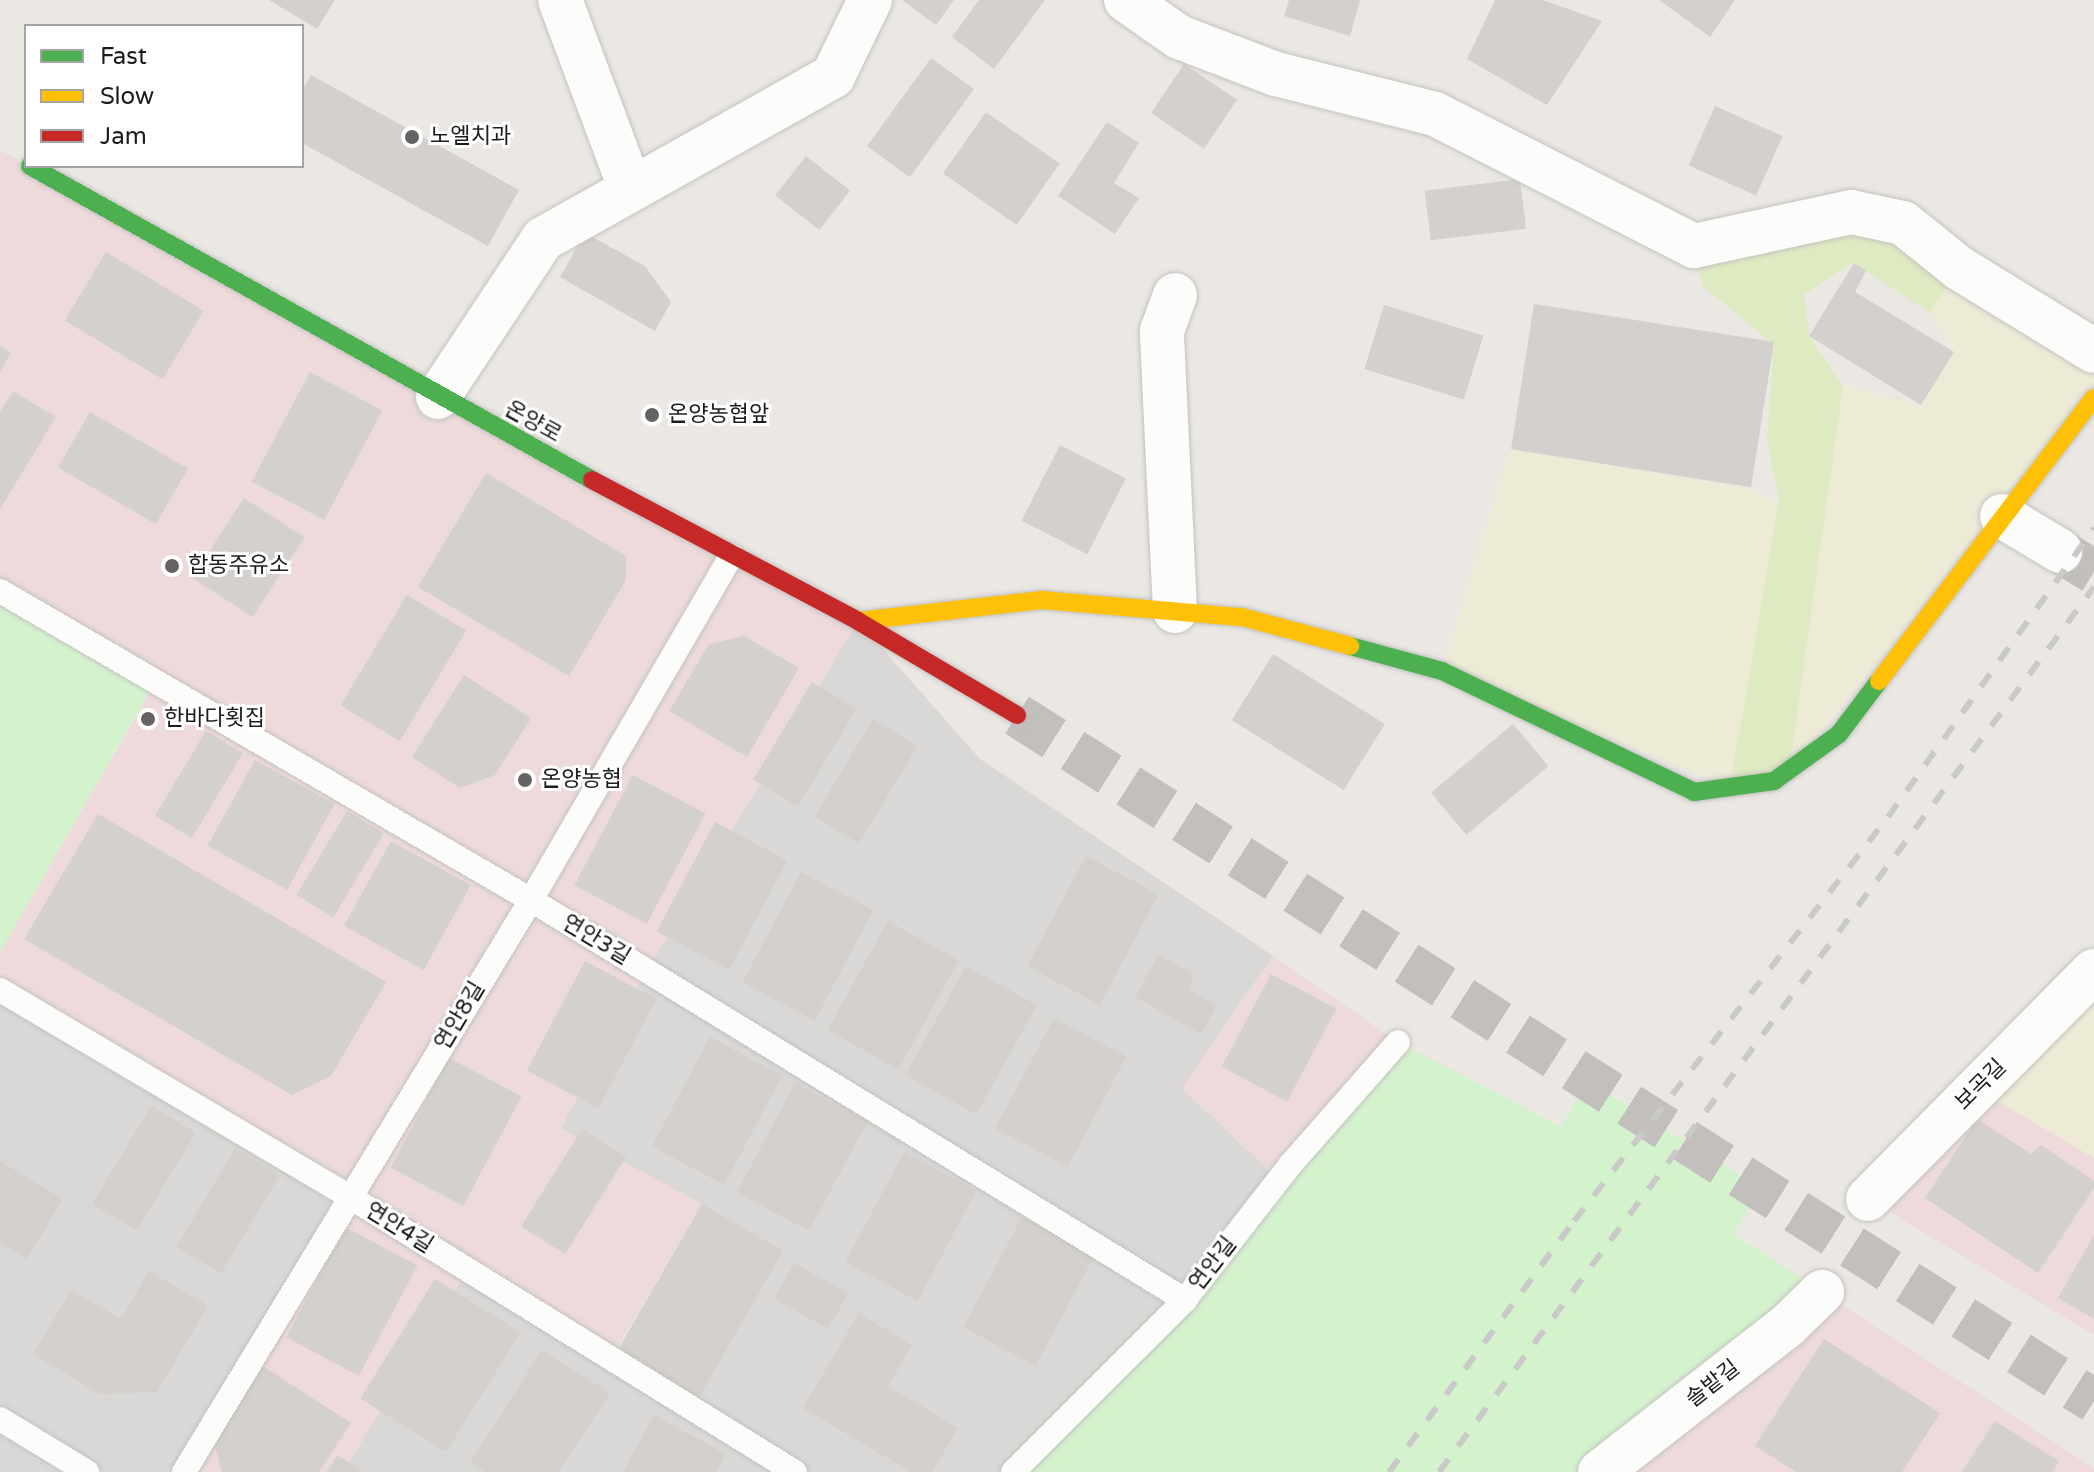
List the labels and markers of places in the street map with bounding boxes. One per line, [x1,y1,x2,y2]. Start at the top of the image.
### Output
place label: 노엘치과 [430,124,511,150]
marker: 노엘치과 [401,126,423,148]
place label: 온양농협앞 [668,402,769,428]
marker: 온양농협앞 [643,406,661,424]
place label: 합동주유소 [188,553,289,579]
marker: 합동주유소 [163,557,181,575]
place label: 한바다횟집 [164,706,265,732]
marker: 한바다횟집 [139,710,157,728]
place label: 온양농협 [541,767,622,793]
marker: 온양농협 [516,771,534,789]

